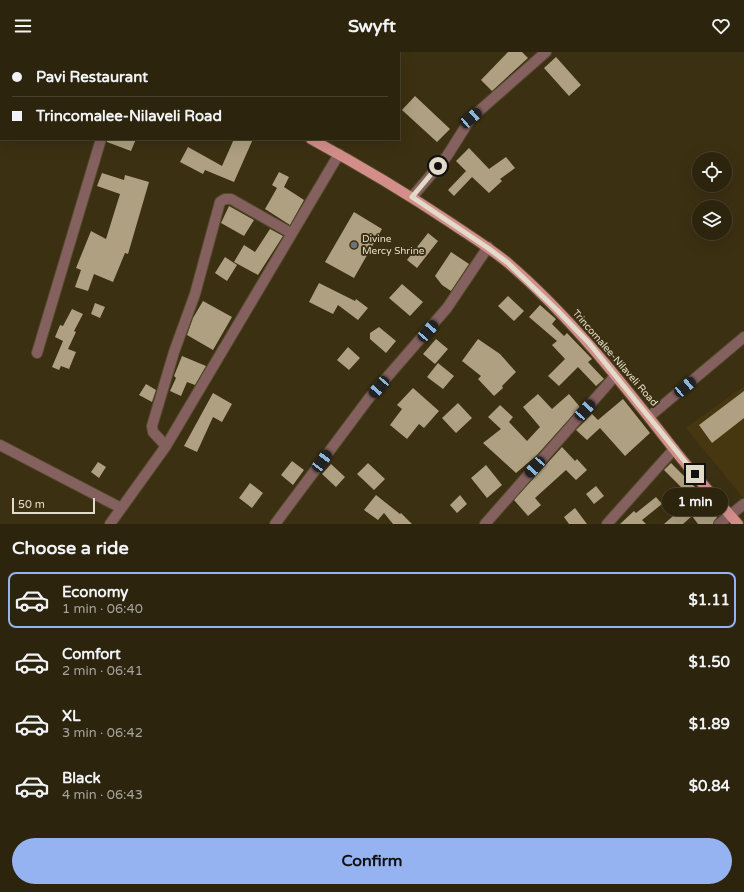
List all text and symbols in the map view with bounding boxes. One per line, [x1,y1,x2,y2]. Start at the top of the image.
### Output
icon: menu [12,15,34,37]
text: Swyft [348,15,396,37]
icon: heart [710,15,732,37]
text: Pavi Restaurant [36,68,148,86]
car [458,106,484,130]
text: Trincomalee-Nilaveli Road [36,107,222,125]
map controls [692,152,732,240]
button: locate [692,152,732,192]
route start [429,157,447,175]
button: layers [692,200,732,240]
place label: Divine Mercy Shrine [362,233,425,257]
marker: Divine Mercy Shrine [349,240,359,250]
street label: Trincomalee-Nilaveli Road [570,307,660,409]
car [416,318,440,344]
car [367,374,391,400]
car [672,375,698,399]
car [573,397,597,423]
car [310,448,334,474]
car [523,454,547,480]
route end [686,465,704,483]
callout: 1 min [662,488,728,516]
text: 1 min [678,494,712,510]
scale bar [12,496,95,515]
text: 50 m [18,498,45,511]
text: Choose a ride [12,537,129,559]
icon: car [14,582,50,618]
text: Economy [62,583,128,601]
text: $1.11 [689,591,730,609]
text: 1 min · 06:40 [62,601,143,617]
icon: car [14,644,50,680]
text: Comfort [62,645,121,663]
text: $1.50 [689,653,730,671]
text: 2 min · 06:41 [62,663,143,679]
icon: car [14,706,50,742]
text: XL [62,707,81,725]
text: $1.89 [689,715,730,733]
text: 3 min · 06:42 [62,725,143,741]
icon: car [14,768,50,804]
text: Black [62,769,101,787]
text: $0.84 [689,777,730,795]
text: 4 min · 06:43 [62,787,143,803]
button: Confirm [12,838,732,884]

